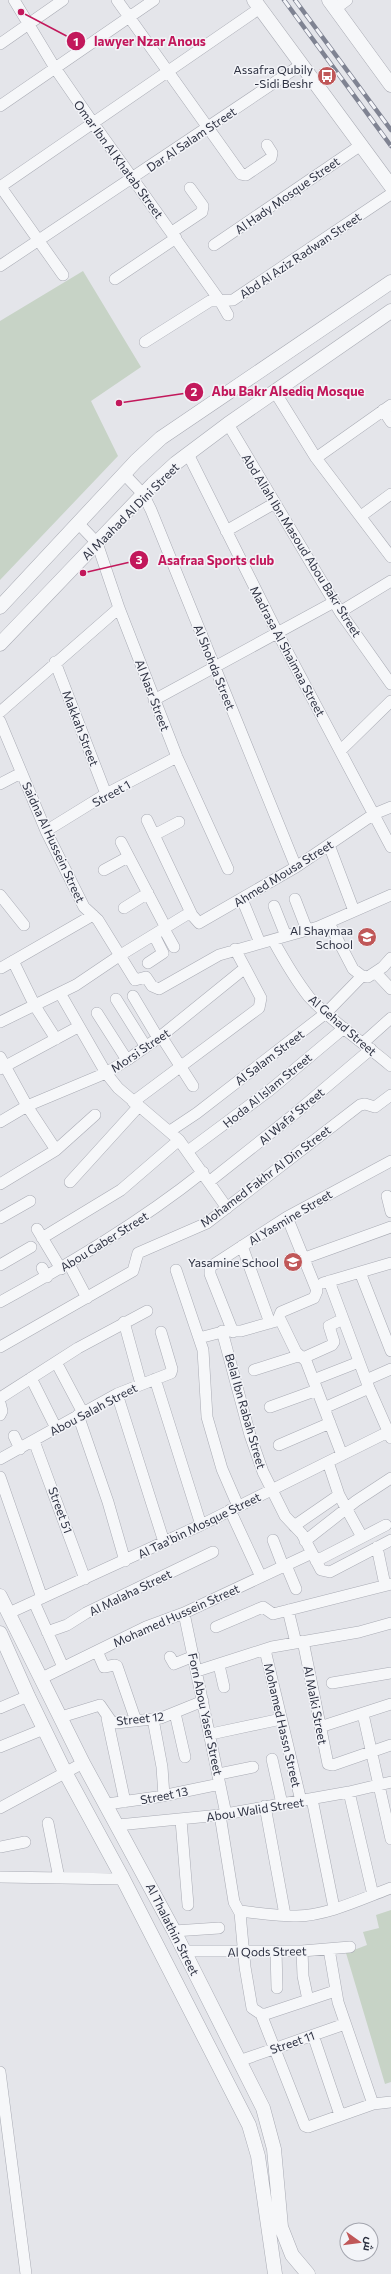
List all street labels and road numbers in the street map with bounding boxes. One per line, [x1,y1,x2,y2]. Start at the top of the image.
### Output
street label: Omar Ibn Al Khatab Street [71,97,167,221]
street label: Dar Al Salam Street [143,104,239,174]
street label: Al Hady Mosque Street [232,154,342,236]
street label: Abd Al Aziz Radwan Street [236,209,364,301]
street label: Abd Allah Ibn Masoud Abou Bakr Street [240,451,365,639]
street label: Al Maahad Al Dini Street [79,459,182,562]
street label: Madrasa Al Shaimaa Street [248,583,328,719]
street label: Al Shohda Street [191,622,239,712]
street label: Al Nasr Street [133,657,173,733]
street label: Makkah Street [60,688,102,768]
street label: Street 1 [90,777,132,809]
street label: Saidna Al Hussein Street [20,779,88,905]
street label: Ahmed Mousa Street [231,837,335,909]
street label: Al Gehad Street [306,992,380,1058]
street label: Morsi Street [108,1025,172,1075]
street label: Al Salam Street [232,1026,306,1088]
street label: Hoda Al Islam Street [220,1050,314,1130]
street label: Al Wafa' Street [255,1085,327,1147]
street label: Mohamed Fakhr Al Din Street [197,1122,333,1230]
street label: Al Yasmine Street [246,1187,334,1247]
street label: Abou Gaber Street [57,1208,151,1274]
street label: Belal Ibn Rabah Street [223,1352,269,1470]
street label: Abou Salah Street [47,1380,139,1438]
street label: Street 51 [46,1485,76,1535]
street label: Al Taa'bin Mosque Street [135,1489,263,1561]
street label: Al Malaha Street [86,1566,174,1618]
street label: Mohamed Hussein Street [111,1581,241,1649]
street label: Forn Abou Yaser Street [186,1651,226,1777]
street label: Mohamed Hassn Street [262,1662,304,1789]
street label: Al Malki Street [301,1664,331,1746]
street label: Street 12 [115,1708,165,1727]
street label: Street 13 [139,1784,189,1806]
street label: Abou Walid Street [205,1794,305,1824]
street label: Al Thalathin Street [144,1880,202,1978]
street label: Al Qods Street [227,1943,307,1959]
street label: Street 11 [268,2028,316,2056]

